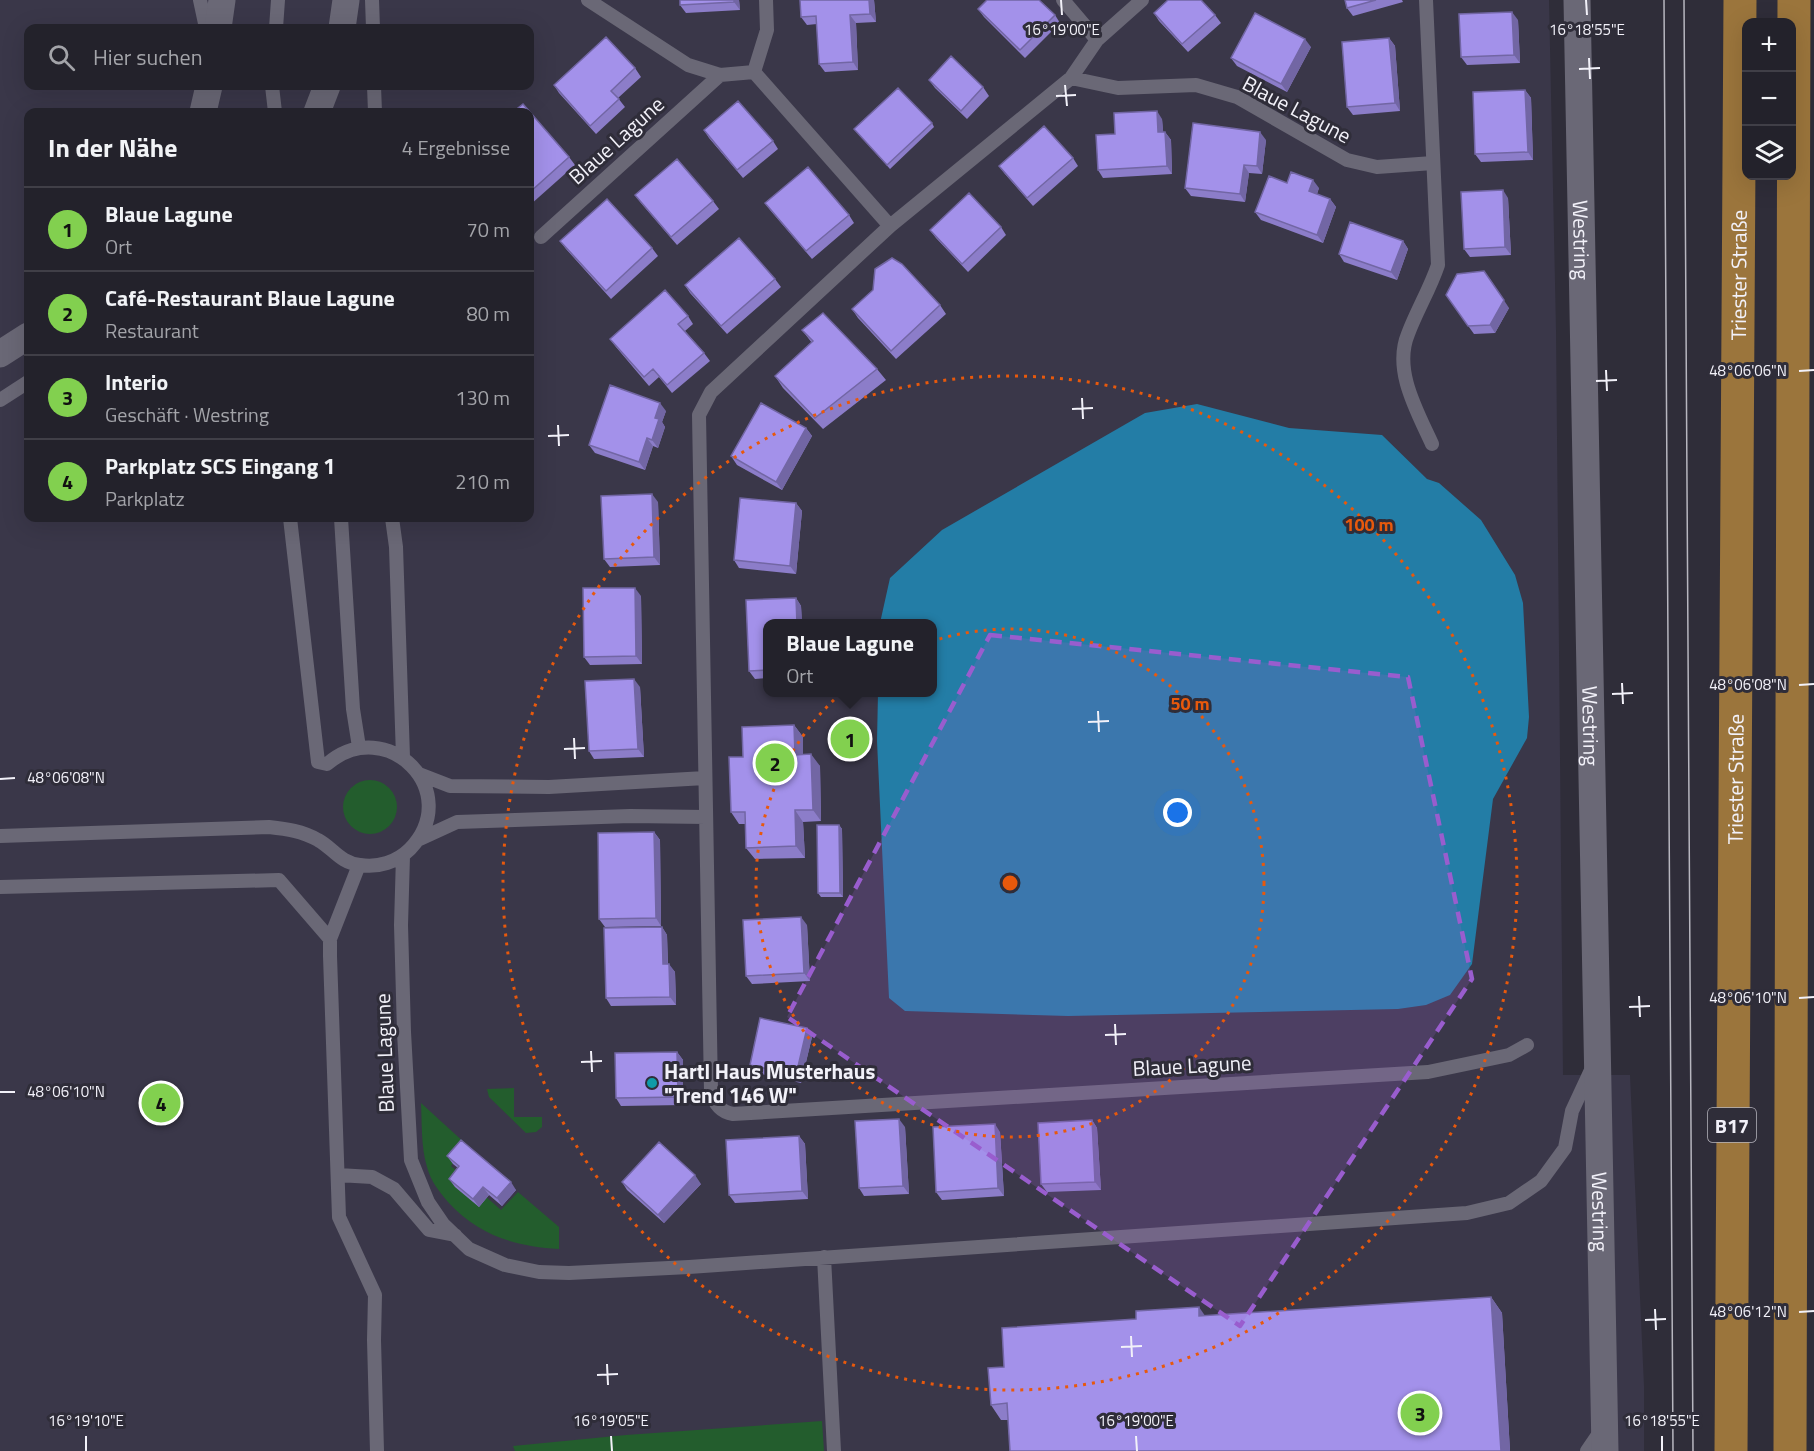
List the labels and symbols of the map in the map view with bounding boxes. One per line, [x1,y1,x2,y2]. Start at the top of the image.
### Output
text: 16°19'00"E [1024,18,1100,41]
text: 16°18'55"E [1549,18,1625,41]
street label: Blaue Lagune [1237,67,1357,151]
street label: Blaue Lagune [561,88,671,192]
street label: Westring [1565,200,1598,280]
street label: Triester Straße [1722,210,1755,340]
text: 48°06'06"N [1709,359,1787,382]
text: 100 m [1344,511,1394,538]
text: 48°06'08"N [1709,673,1787,696]
street label: Westring [1574,686,1608,766]
text: 50 m [1170,690,1210,717]
street label: Triester Straße [1719,714,1752,844]
pin: 1 [830,716,870,762]
pin: 2 [756,740,794,786]
text: 48°06'08"N [27,766,105,789]
your location [1163,798,1192,827]
centre of rings [1000,873,1020,893]
text: 48°06'10"N [1709,986,1787,1009]
street label: Blaue Lagune [366,993,402,1113]
street label: Blaue Lagune [1132,1046,1252,1084]
place label: Hartl Haus Musterhaus "Trend 146 W" [664,1055,875,1111]
marker: Hartl Haus Musterhaus "Trend 146 W" [645,1076,659,1090]
text: 48°06'10"N [27,1080,105,1103]
pin: 4 [142,1080,180,1126]
road number: B17 [1708,1108,1756,1142]
street label: Westring [1584,1172,1617,1252]
text: 48°06'12"N [1709,1300,1787,1323]
pin: 3 [1400,1390,1440,1436]
text: 16°19'10"E [48,1409,124,1432]
text: 16°19'05"E [573,1409,649,1432]
text: 16°19'00"E [1098,1409,1174,1432]
text: 16°18'55"E [1624,1409,1700,1432]

